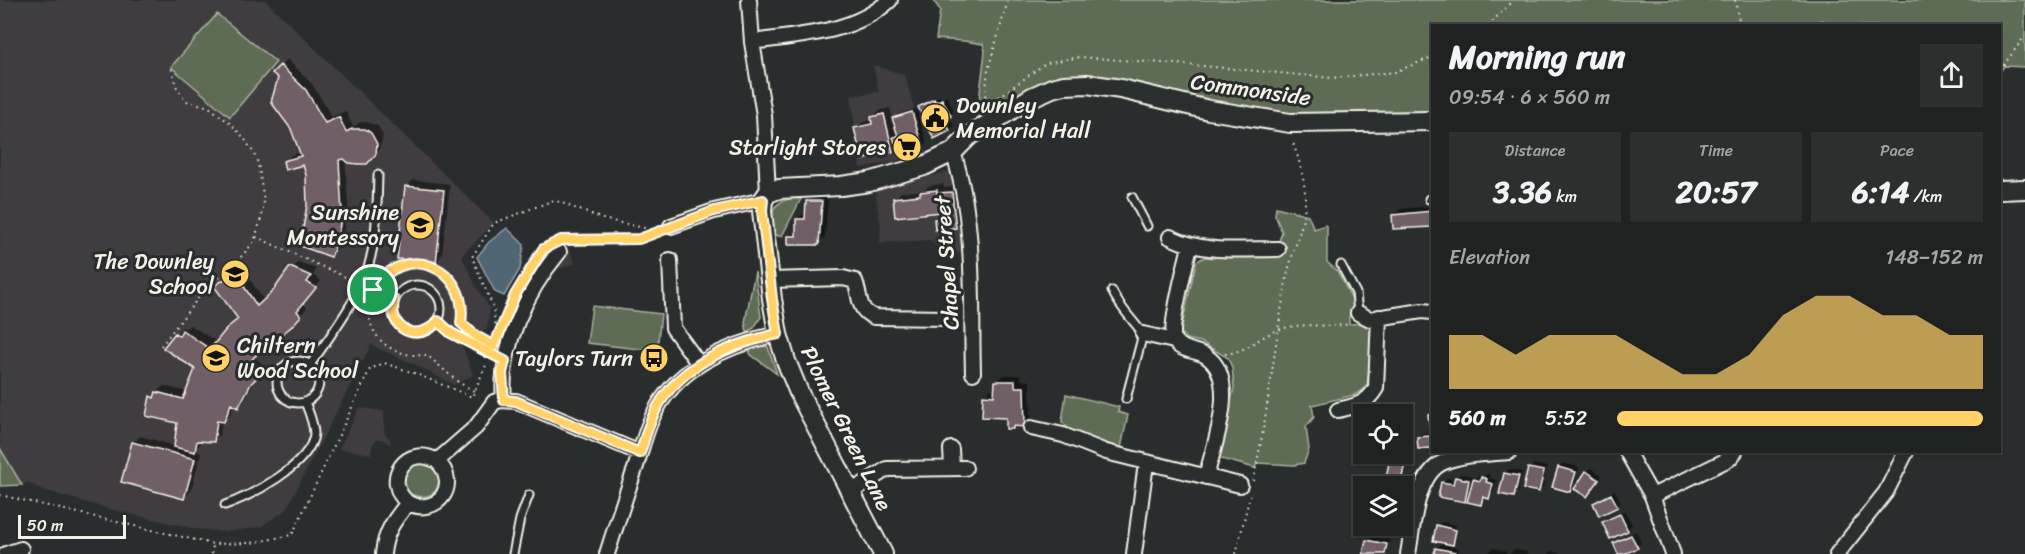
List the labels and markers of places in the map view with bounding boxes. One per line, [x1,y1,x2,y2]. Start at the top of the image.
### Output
place label: Downley Memorial Hall [956,86,1091,150]
public building icon: Downley Memorial Hall [919,102,951,134]
place label: Starlight Stores [729,128,886,167]
supermarket icon: Starlight Stores [891,131,923,163]
place label: Sunshine Montessory [287,193,400,257]
school or university icon: Sunshine Montessory [404,209,436,241]
place label: The Downley School [93,242,215,306]
school or university icon: The Downley School [219,258,251,290]
pin [347,264,398,315]
place label: Chiltern Wood School [237,326,359,390]
place label: Taylors Turn [515,339,633,378]
school or university icon: Chiltern Wood School [200,342,232,374]
bus stop icon: Taylors Turn [638,342,670,374]

